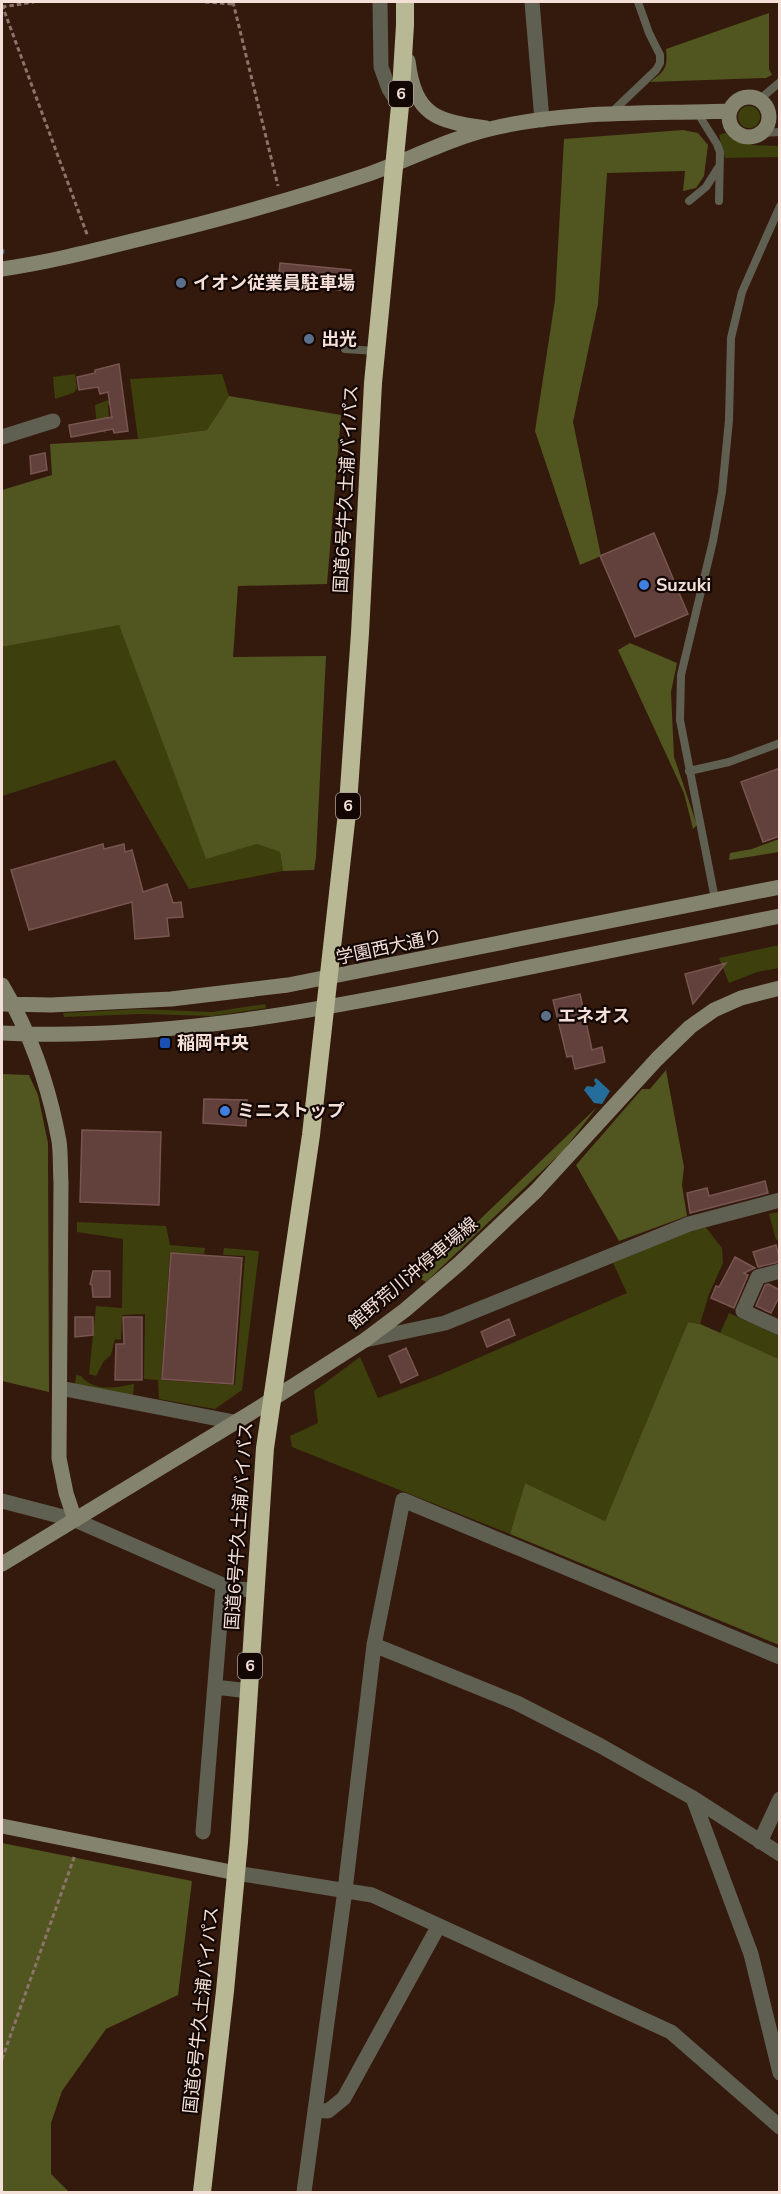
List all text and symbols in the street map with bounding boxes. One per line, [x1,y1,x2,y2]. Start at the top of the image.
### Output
road number: 6 [389,81,413,107]
place label: イオン従業員駐車場 [193,271,355,295]
marker: イオン従業員駐車場 [174,276,188,290]
place label: 出光 [321,327,357,351]
marker: 出光 [302,332,316,346]
street label: 国道6号牛久土浦バイパス [329,384,363,594]
place label: Suzuki [656,573,711,597]
marker: Suzuki [637,578,651,592]
road number: 6 [336,793,360,819]
street label: 学園西大通り [334,924,444,970]
place label: エネオス [558,1004,630,1028]
marker: エネオス [539,1009,553,1023]
place label: 稲岡中央 [177,1031,249,1055]
marker: 稲岡中央 [158,1036,172,1050]
place label: ミニストップ [237,1099,345,1123]
marker: ミニストップ [218,1104,232,1118]
street label: 館野荒川沖停車場線 [343,1212,483,1334]
street label: 国道6号牛久土浦バイパス [220,1421,258,1631]
road number: 6 [238,1653,262,1679]
street label: 国道6号牛久土浦バイパス [178,1905,224,2115]

